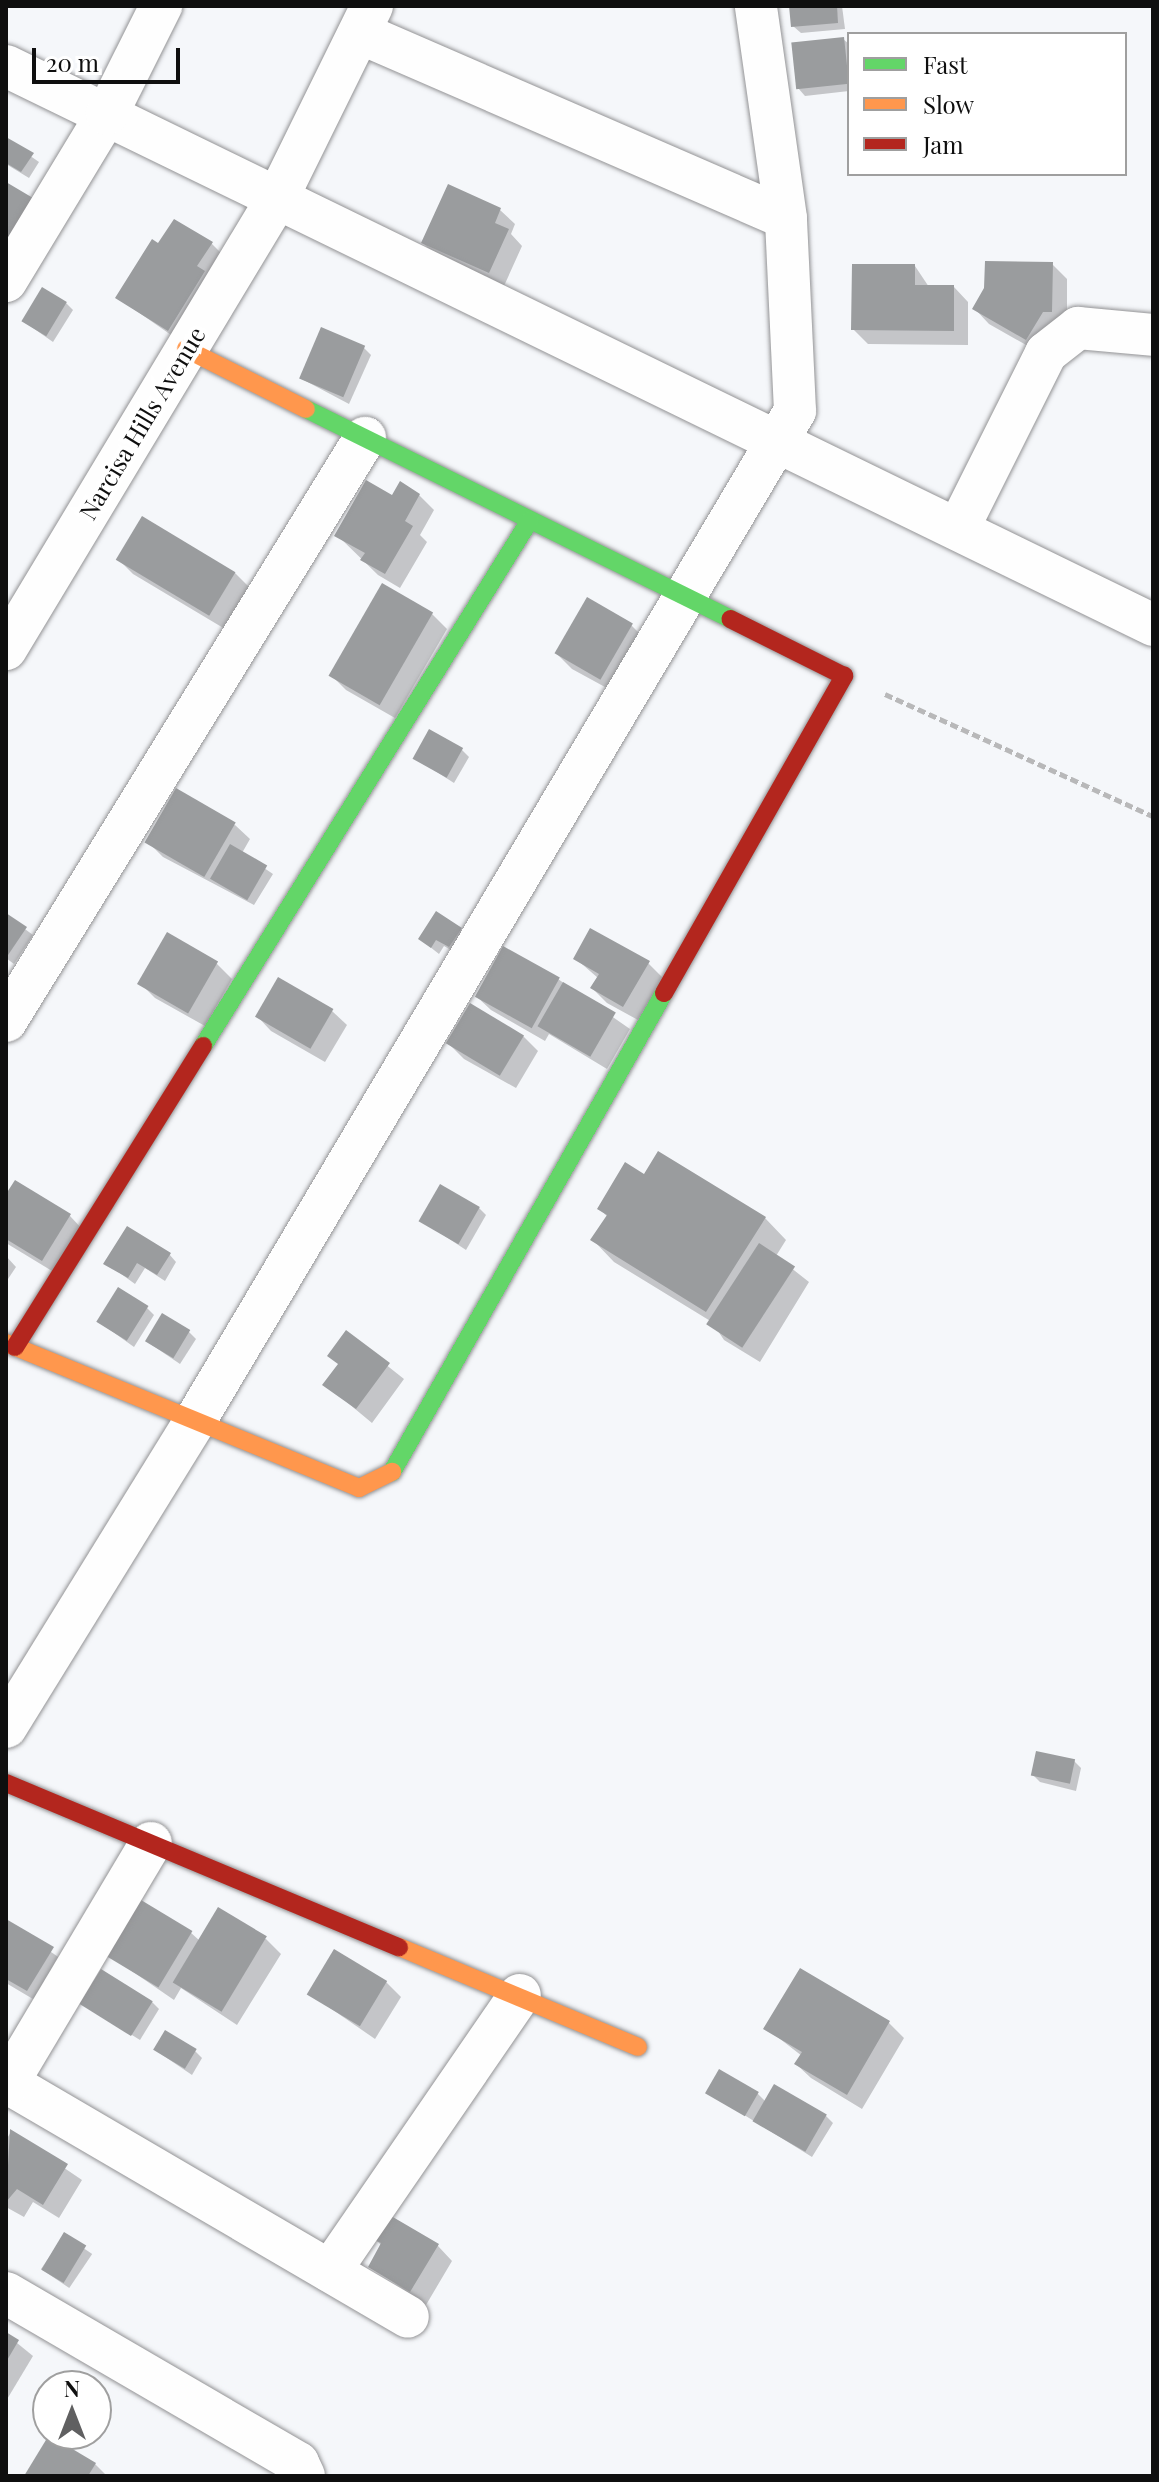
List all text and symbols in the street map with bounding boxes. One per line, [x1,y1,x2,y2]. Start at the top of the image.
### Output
scale bar [36,32,184,82]
legend [847,32,1127,176]
text: 20 m [46,46,99,78]
text: Fast [923,48,968,80]
text: Slow [923,88,974,120]
text: Jam [923,128,964,160]
street label: Narcisa Hills Avenue [73,321,211,525]
north arrow [32,2370,112,2450]
text: N [64,2373,80,2403]

